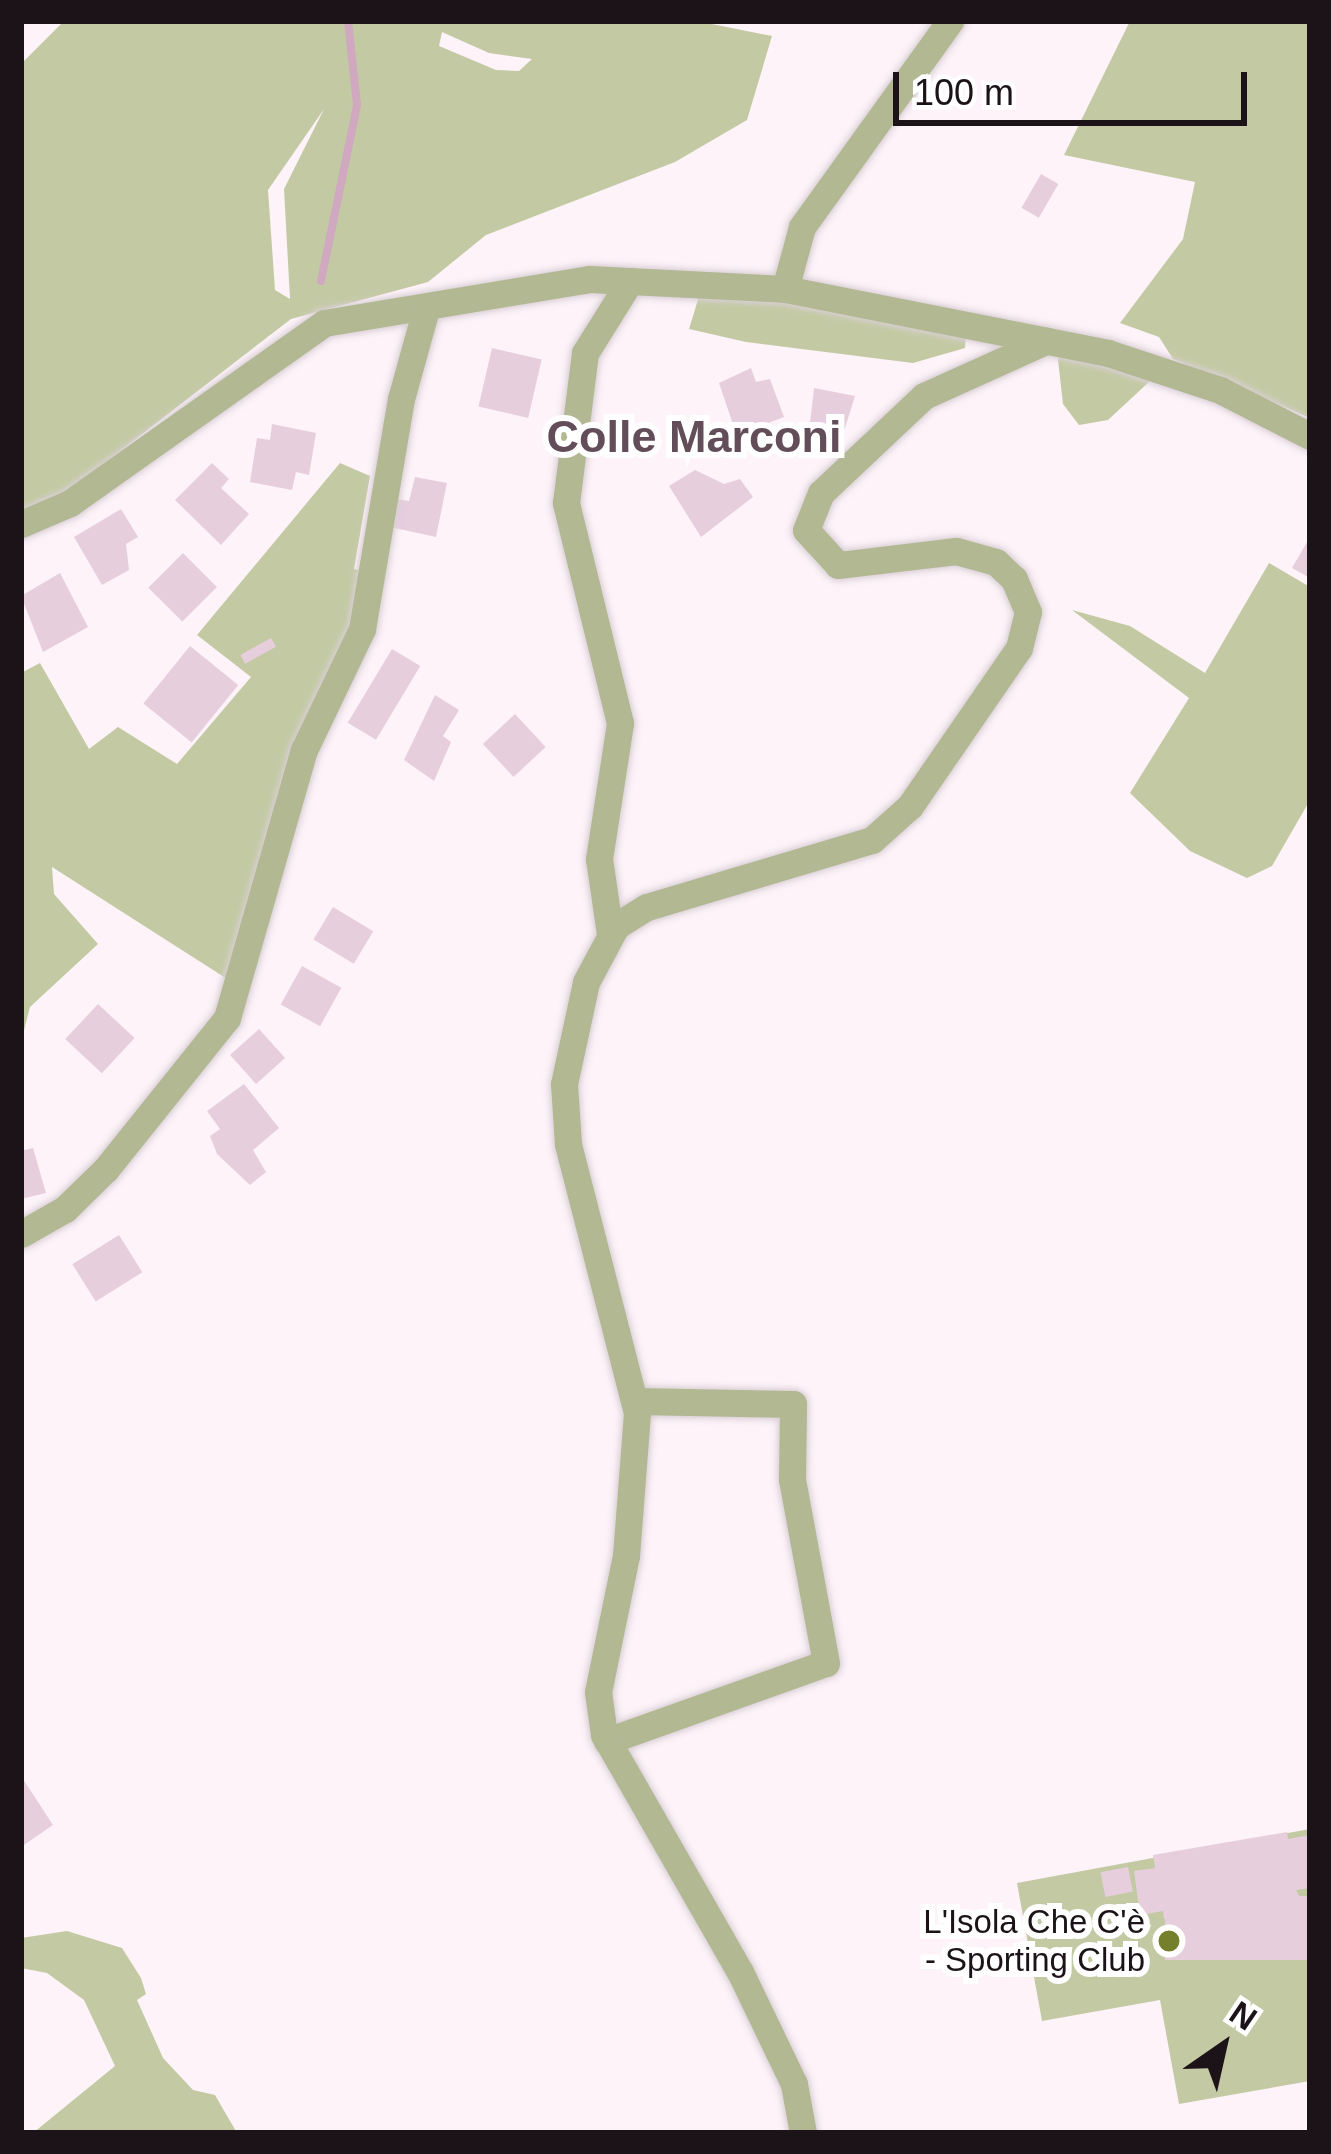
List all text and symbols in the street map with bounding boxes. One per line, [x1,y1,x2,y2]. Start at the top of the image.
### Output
scale bar [899,48,1253,122]
text: 100 m [914,72,1014,113]
district label: Colle Marconi [546,410,842,464]
place label: L'Isola Che C'è - Sporting Club [923,1902,1145,1980]
marker: L'Isola Che C'è - Sporting Club [1156,1928,1182,1954]
north arrow [1163,1986,1283,2106]
text: N [1223,1994,1264,2038]

